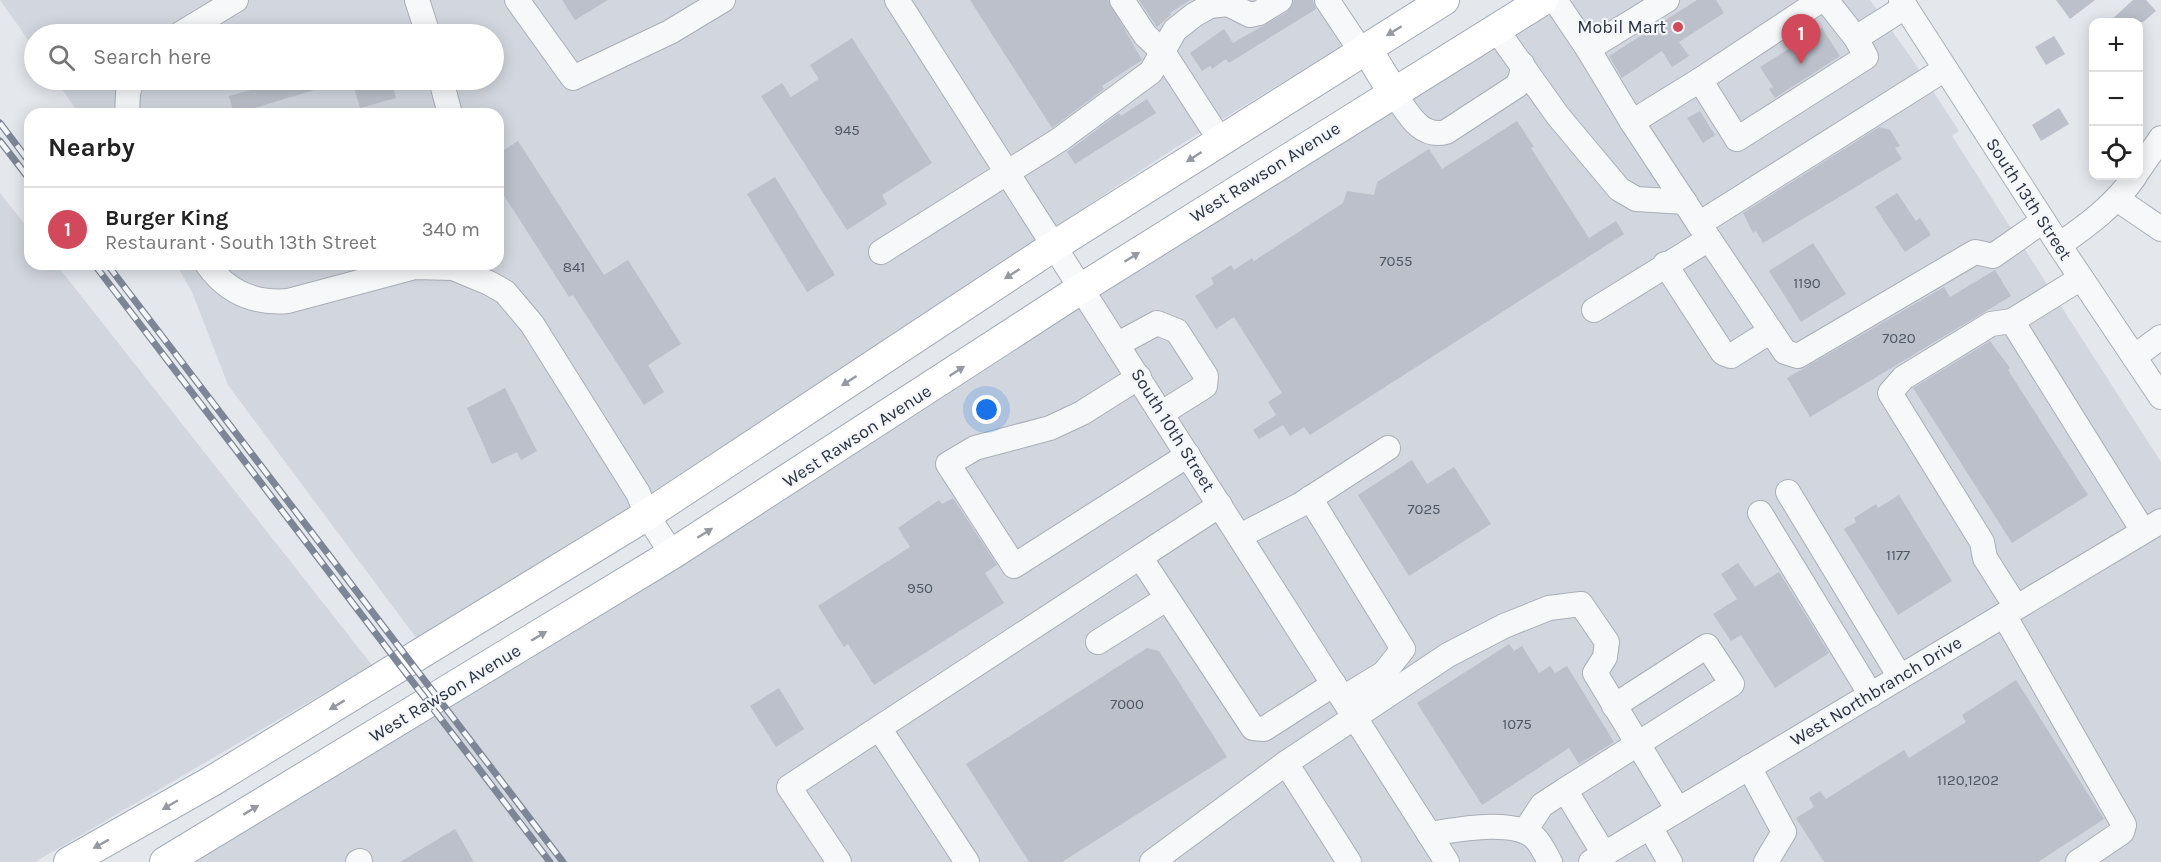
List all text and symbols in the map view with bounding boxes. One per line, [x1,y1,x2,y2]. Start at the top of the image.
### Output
pin: 1 [1782,14,1820,64]
place label: Mobil Mart [1577,16,1666,38]
map controls [2089,18,2143,180]
button: + [2089,18,2143,72]
marker: Mobil Mart [1671,20,1685,34]
search box [24,24,504,90]
one-way arrow [1386,25,1402,36]
icon: search [45,41,78,74]
text: Search here [93,44,211,70]
button: − [2089,72,2143,126]
street label: West Rawson Avenue [1186,117,1344,227]
house number: 945 [834,121,860,139]
button: locate [2089,126,2143,180]
text: Nearby [48,132,135,163]
street label: South 13th Street [1981,134,2077,264]
one-way arrow [1185,152,1202,163]
text: Burger King [105,205,228,231]
text: 1 [64,218,71,241]
text: 340 m [422,218,480,241]
text: Restaurant · South 13th Street [105,231,377,254]
one-way arrow [1124,252,1140,263]
house number: 7055 [1380,252,1412,270]
house number: 841 [563,258,585,276]
one-way arrow [1004,269,1020,280]
house number: 1190 [1793,274,1821,292]
house number: 7020 [1882,329,1916,347]
street label: South 10th Street [1126,364,1220,496]
one-way arrow [948,365,965,376]
one-way arrow [841,376,857,387]
street label: West Rawson Avenue [778,380,936,492]
your location [972,395,1001,424]
house number: 7025 [1407,500,1441,518]
one-way arrow [697,528,713,539]
house number: 1177 [1886,546,1910,564]
house number: 950 [907,579,933,597]
one-way arrow [531,630,547,641]
street label: West Northbranch Drive [1786,631,1966,751]
street label: West Rawson Avenue [365,639,525,747]
house number: 7000 [1110,695,1144,713]
one-way arrow [328,700,345,710]
house number: 1075 [1502,715,1532,733]
house number: 1120,1202 [1937,771,1999,789]
one-way arrow [161,800,178,810]
one-way arrow [243,805,260,816]
one-way arrow [92,839,109,849]

